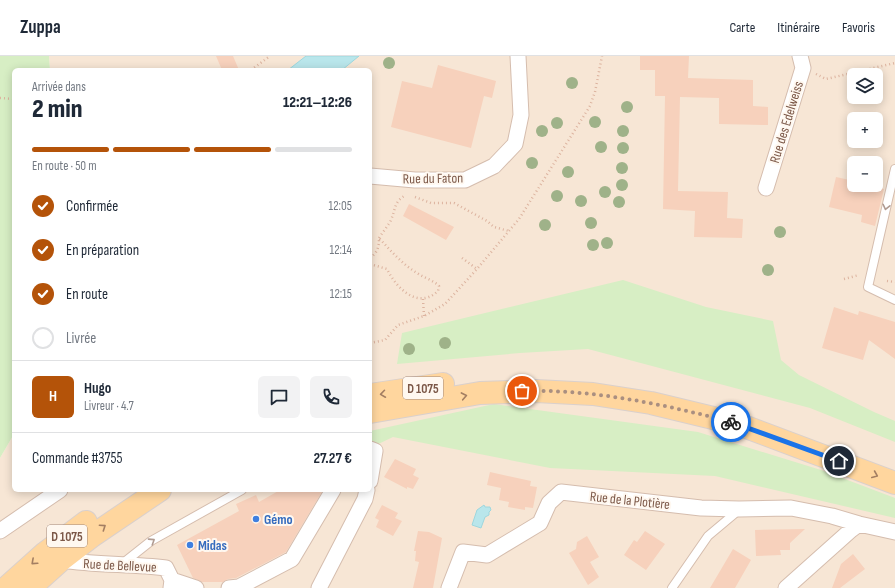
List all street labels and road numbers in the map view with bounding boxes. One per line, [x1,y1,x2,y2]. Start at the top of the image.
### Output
street label: Rue des Edelweiss [766,79,807,165]
street label: Rue du Faton [403,169,463,188]
road number: D 1075 [403,377,443,399]
street label: Rue de la Plotière [589,488,671,513]
road number: D 1075 [47,525,87,547]
street label: Rue de Bellevue [83,555,157,576]

